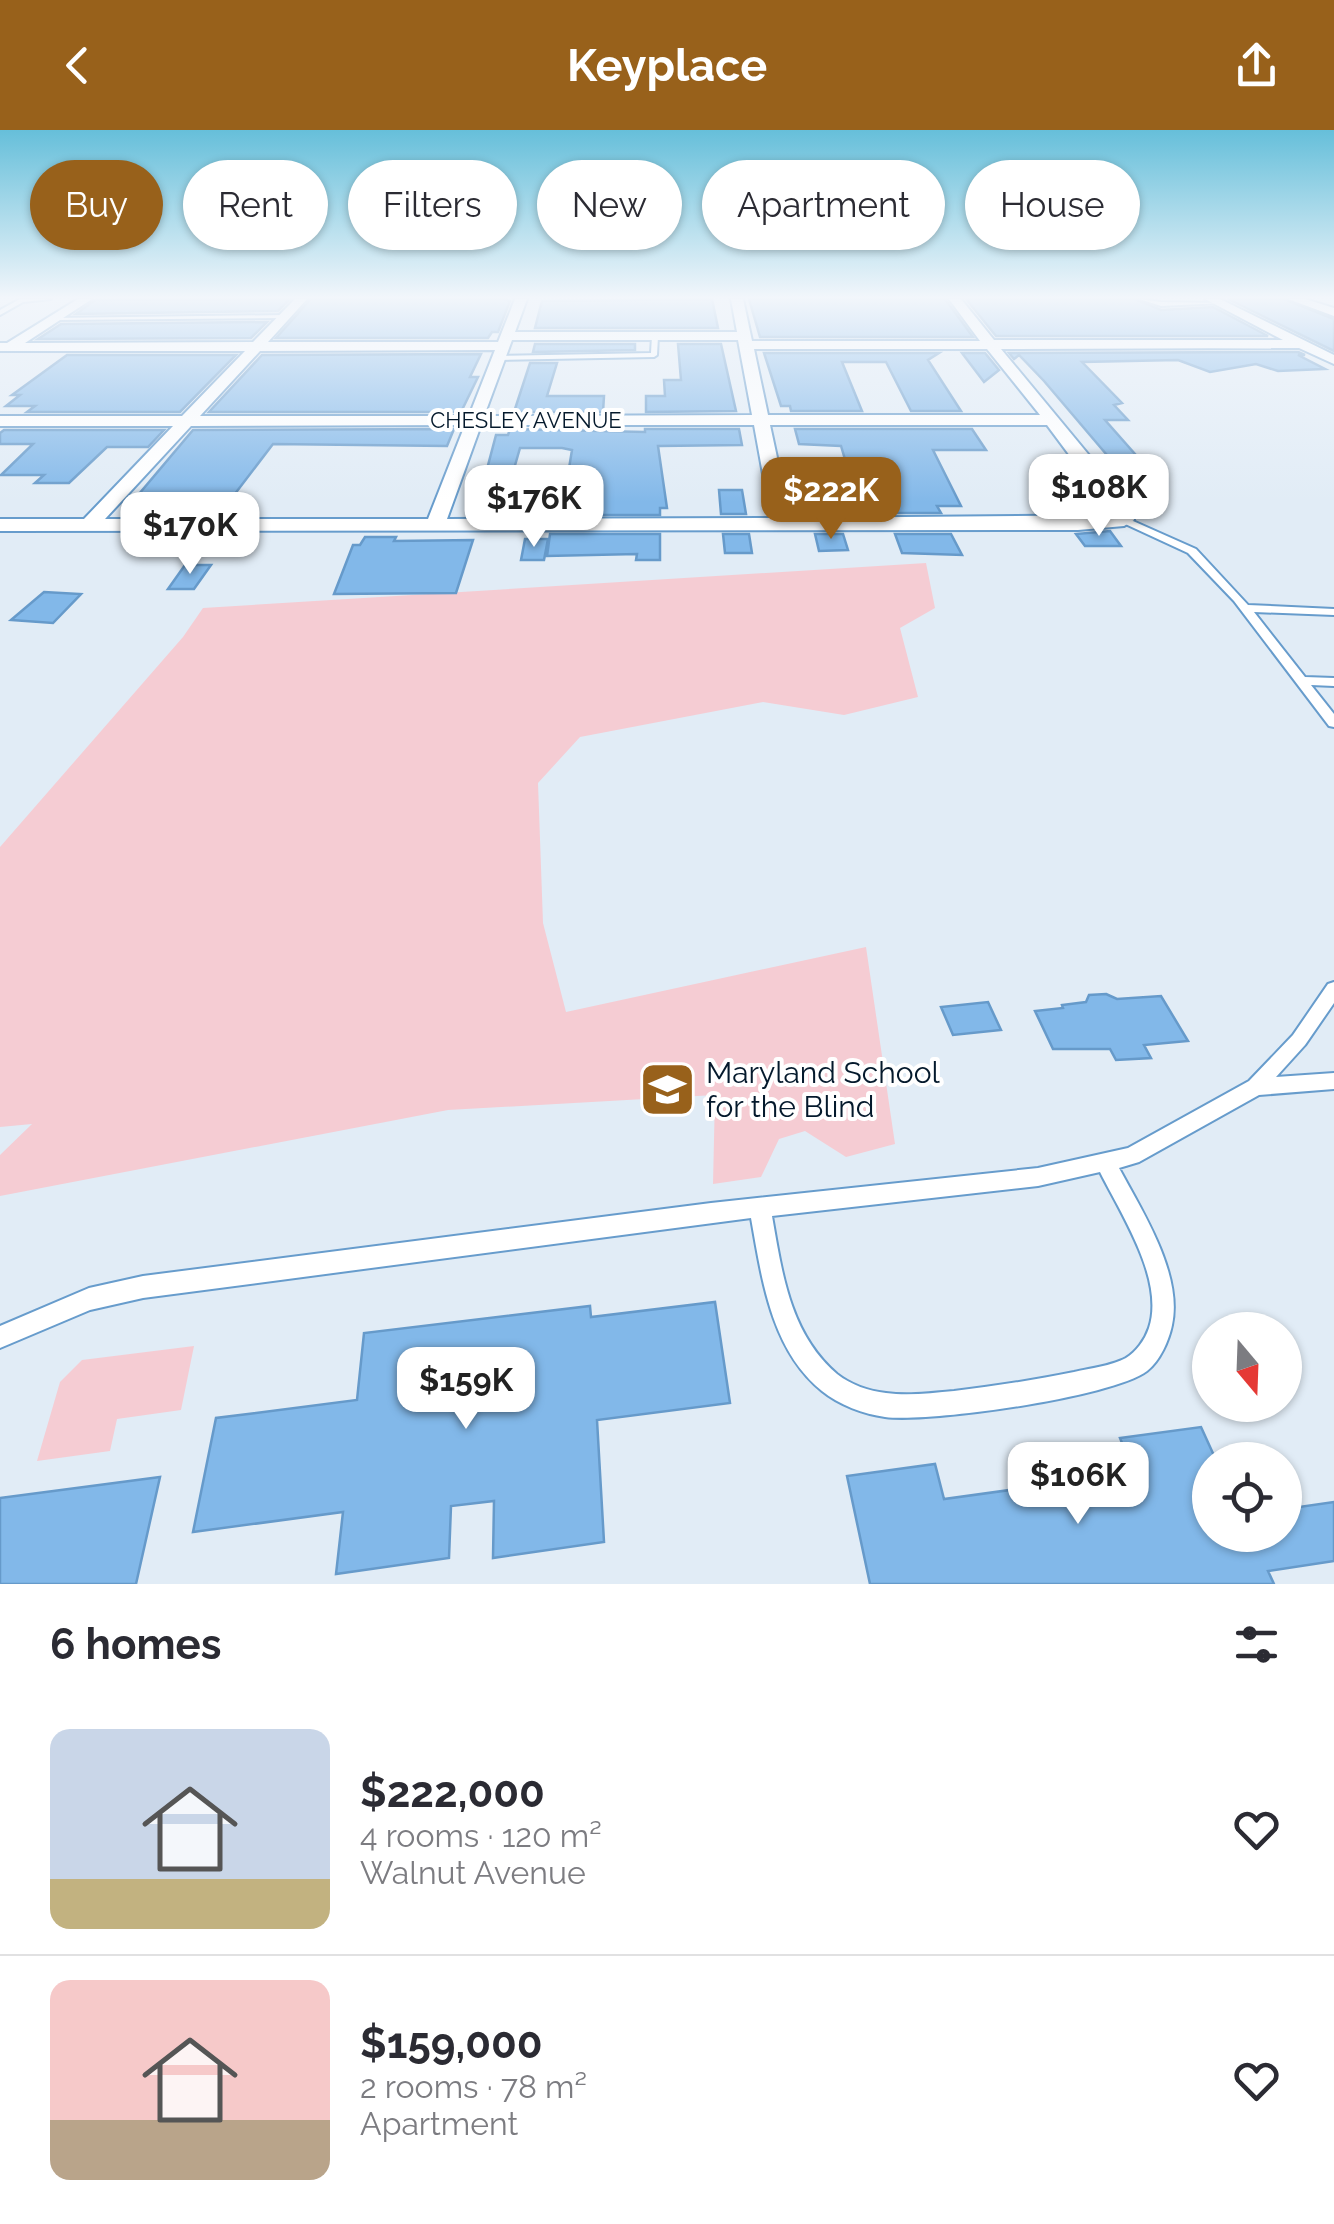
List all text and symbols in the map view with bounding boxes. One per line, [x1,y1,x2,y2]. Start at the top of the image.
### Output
icon: back [50,38,105,93]
icon: share [1229,38,1284,93]
text: Keyplace [567,39,767,92]
chip: Buy [30,160,163,250]
chip: Rent [183,160,328,250]
chip: Filters [348,160,517,250]
chip: New [537,160,682,250]
chip: Apartment [702,160,945,250]
chip: House [965,160,1140,250]
street label: CHESLEY AVENUE [430,407,622,433]
pin: $108K [1029,454,1169,539]
pin: $222K [761,457,901,542]
pin: $176K [464,465,604,550]
text: $108K [1051,468,1147,505]
text: $222K [783,471,879,508]
text: $176K [487,479,581,516]
pin: $170K [120,492,260,577]
text: $170K [142,506,238,543]
place label: Maryland School for the Blind [706,1055,940,1124]
school or university icon: Maryland School for the Blind [637,1059,697,1119]
north arrow [1192,1312,1302,1422]
map controls [1192,1312,1302,1552]
pin: $159K [396,1347,536,1432]
text: $159K [419,1361,513,1398]
pin: $106K [1008,1442,1148,1527]
button: locate [1192,1442,1302,1552]
text: $106K [1030,1456,1126,1493]
icon: filters [1229,1617,1284,1672]
text: 6 homes [50,1620,221,1669]
text: $222,000 [360,1768,545,1817]
icon: home [130,1769,250,1889]
icon: heart [1229,1802,1284,1857]
text: 4 rooms · 120 m² [360,1817,602,1854]
text: Walnut Avenue [360,1854,586,1891]
text: $159,000 [360,2019,543,2068]
icon: home [130,2020,250,2140]
icon: heart [1229,2053,1284,2108]
text: 2 rooms · 78 m² [360,2068,587,2105]
text: Apartment [360,2105,518,2142]

